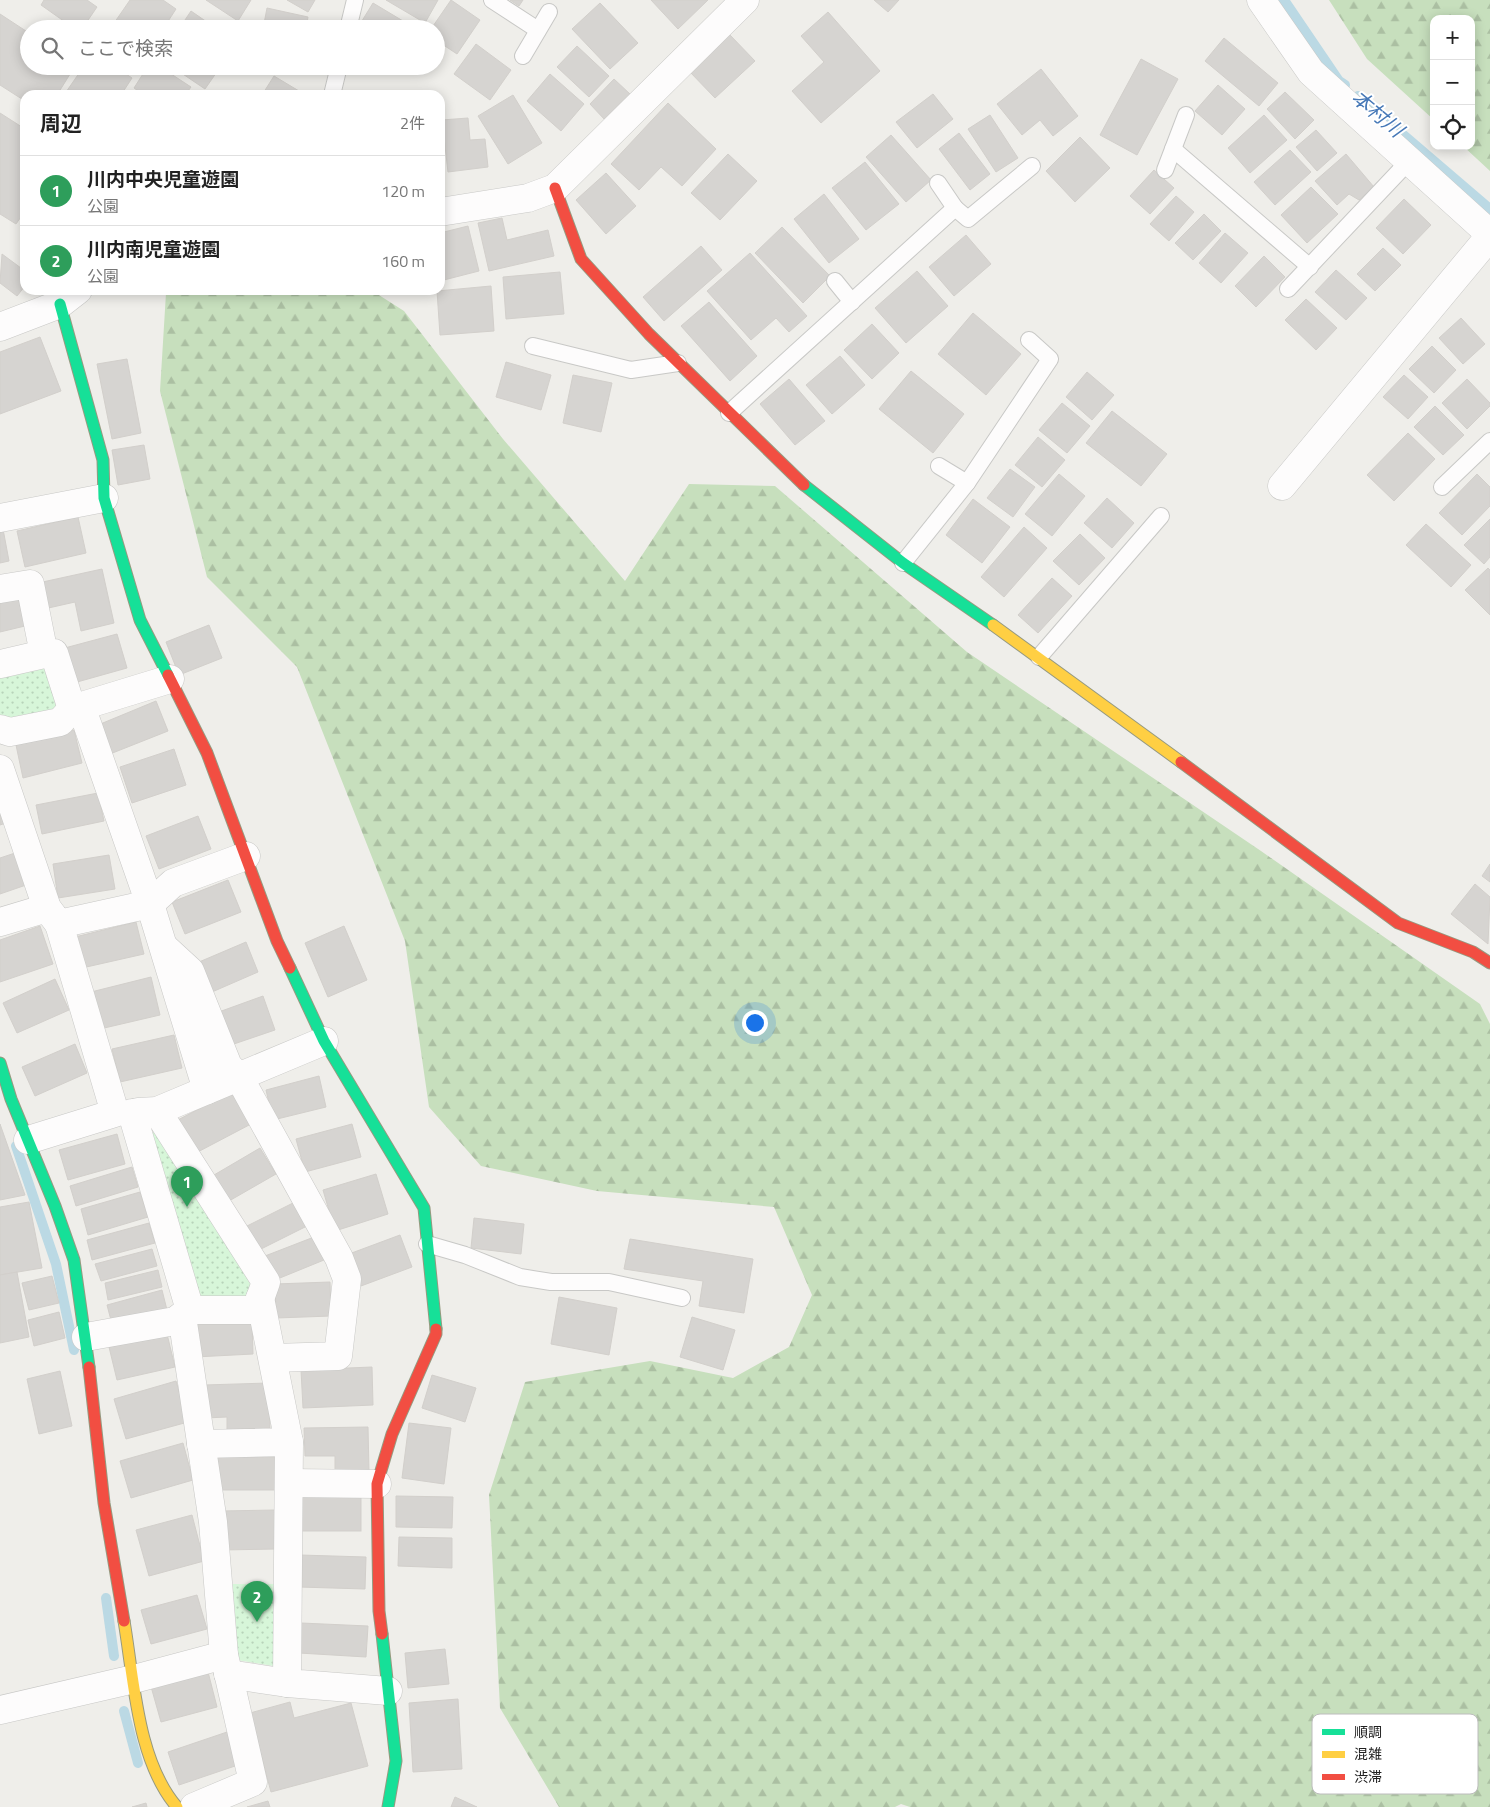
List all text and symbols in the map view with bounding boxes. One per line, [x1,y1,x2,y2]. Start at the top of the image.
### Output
map controls [1430,15,1475,150]
button: + [1430,15,1475,60]
search box [20,20,445,75]
text: ここで検索 [78,33,173,62]
icon: search [38,34,66,62]
button: − [1430,60,1475,105]
water label: 本村川 [1345,82,1412,145]
button: locate [1430,105,1475,150]
text: 周辺 [40,107,82,139]
text: 2件 [400,111,425,135]
text: 川内中央児童遊園 [87,164,239,193]
text: 1 [52,179,60,203]
text: 120 m [381,179,425,203]
text: 公園 [87,194,119,218]
text: 川内南児童遊園 [87,234,220,263]
text: 2 [52,249,60,273]
text: 160 m [381,249,425,273]
text: 公園 [87,264,119,288]
your location [742,1010,768,1036]
pin: 1 [171,1166,203,1207]
pin: 2 [241,1581,273,1622]
legend [1312,1714,1478,1794]
text: 順調 [1354,1721,1382,1742]
text: 混雑 [1354,1743,1382,1764]
text: 渋滞 [1354,1766,1382,1787]

